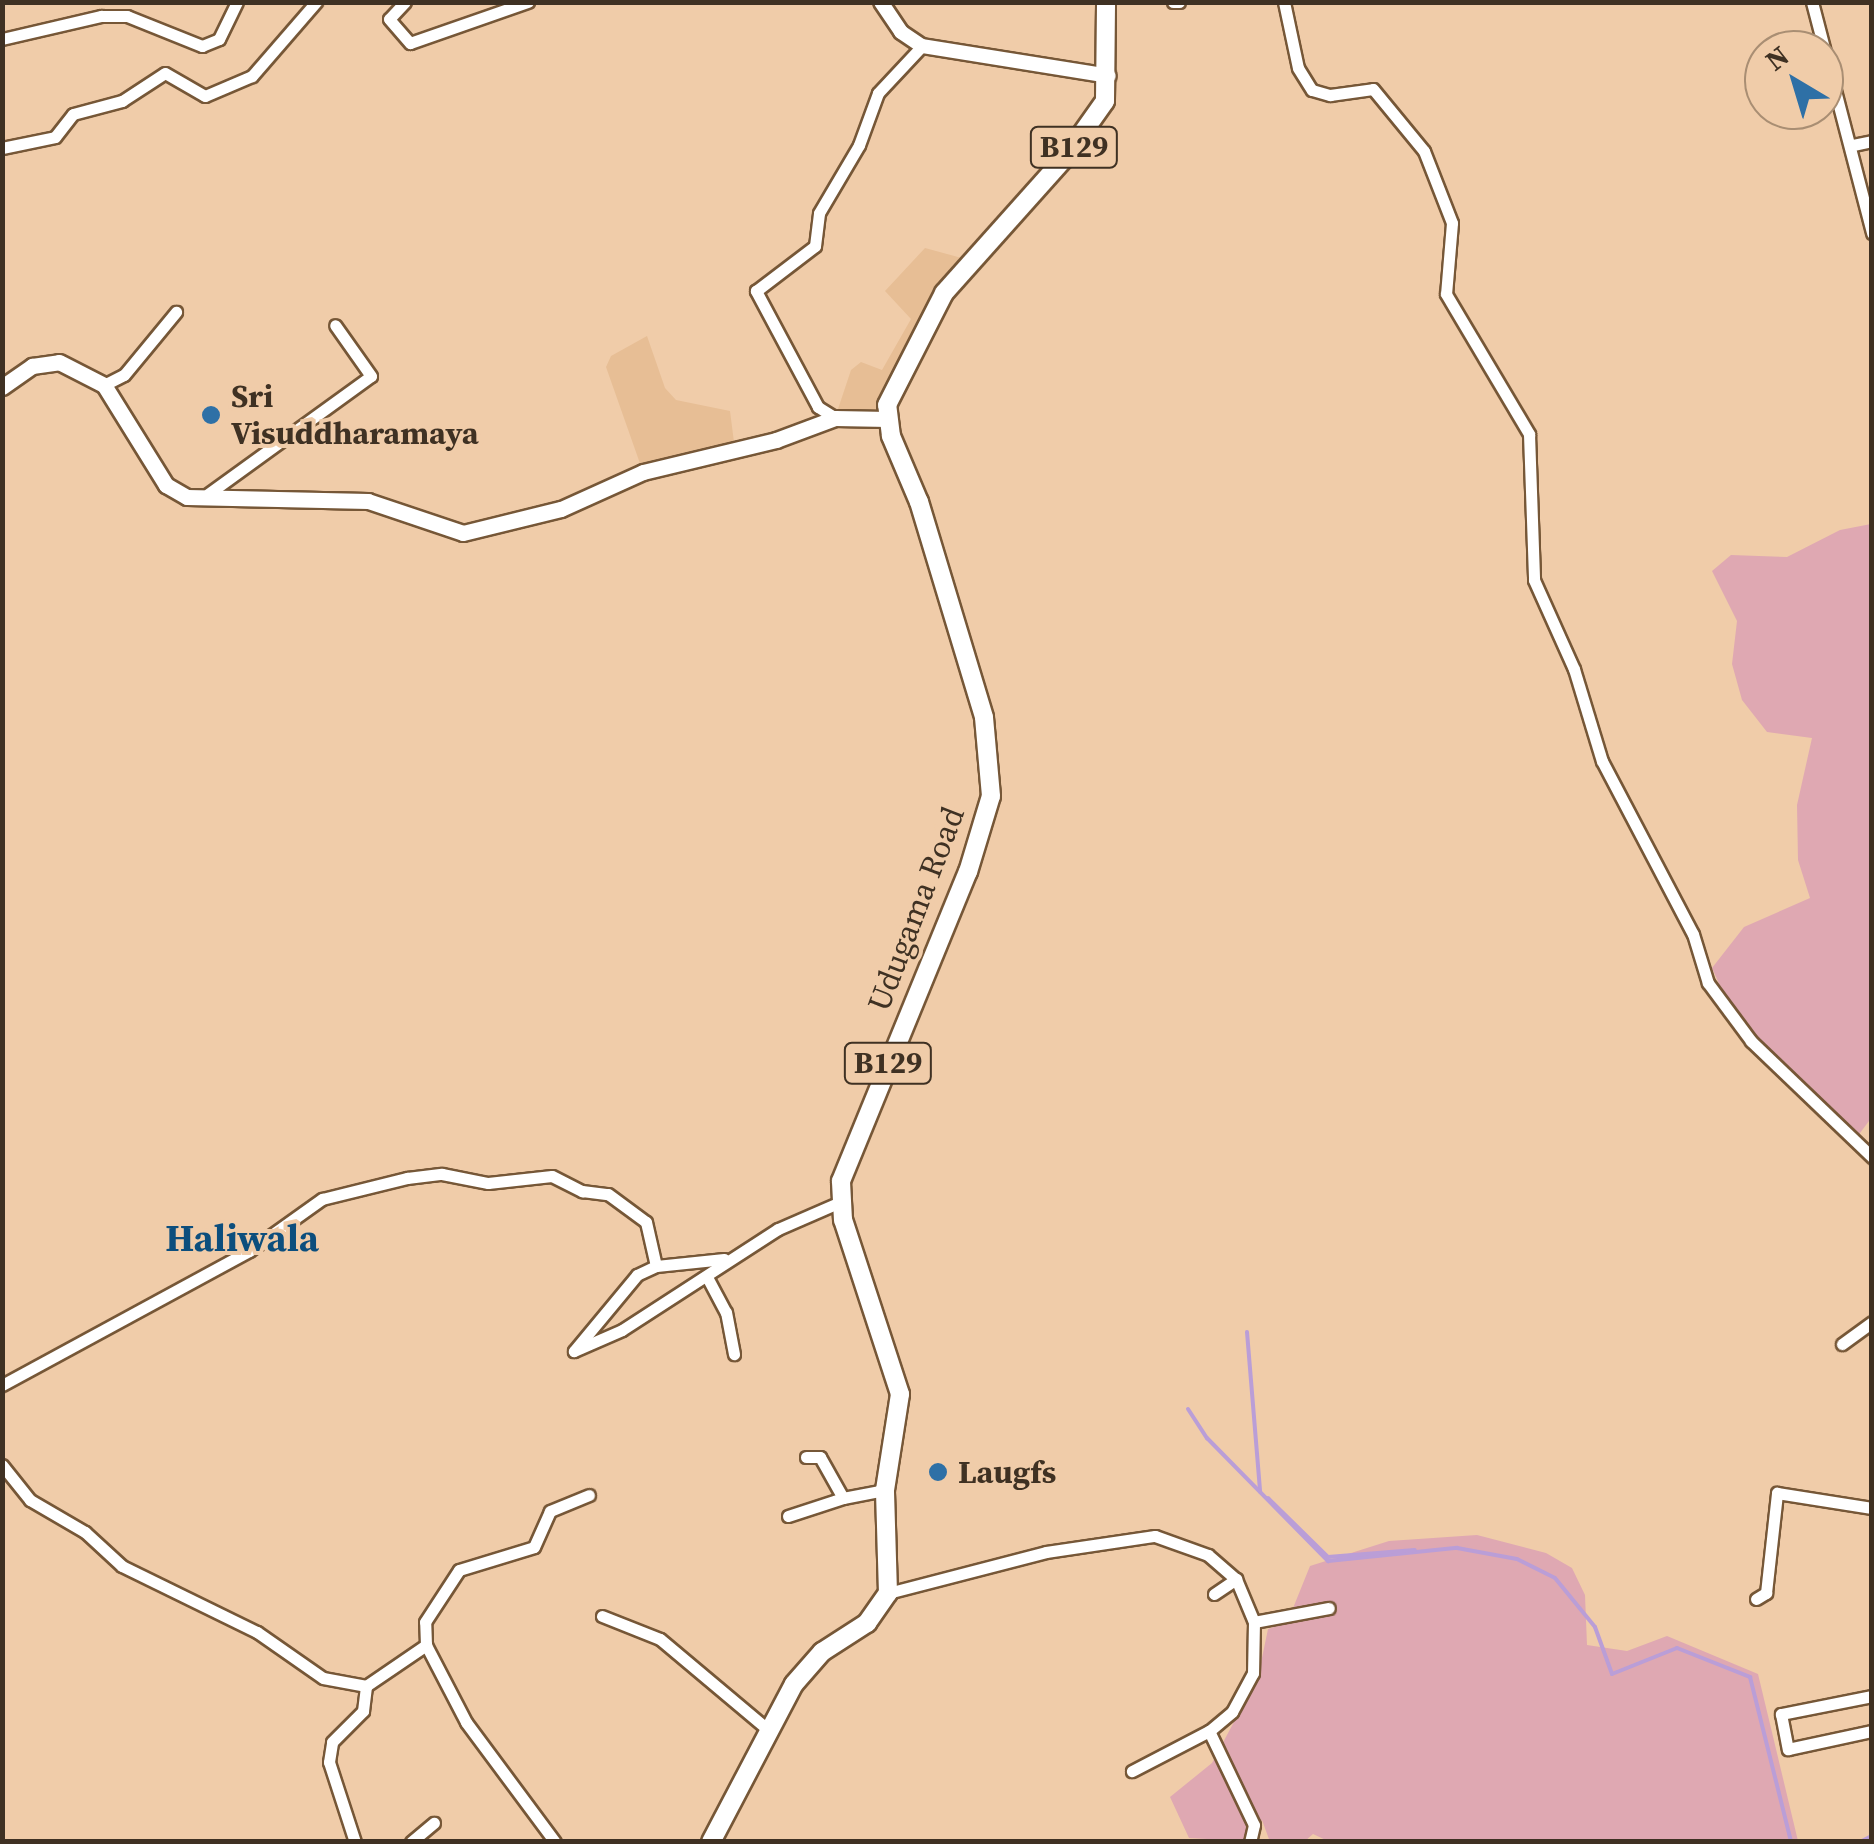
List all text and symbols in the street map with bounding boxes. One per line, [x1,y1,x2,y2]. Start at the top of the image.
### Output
north arrow [1744,30,1844,130]
text: N [1757,37,1796,79]
road number: B129 [1029,122,1119,172]
place label: Sri Visuddharamaya [231,378,479,453]
marker: Sri Visuddharamaya [200,404,222,426]
street label: Udugama Road [859,801,973,1017]
road number: B129 [843,1038,933,1088]
district label: Haliwala [165,1216,319,1262]
place label: Laugfs [958,1453,1056,1491]
marker: Laugfs [927,1461,949,1483]

